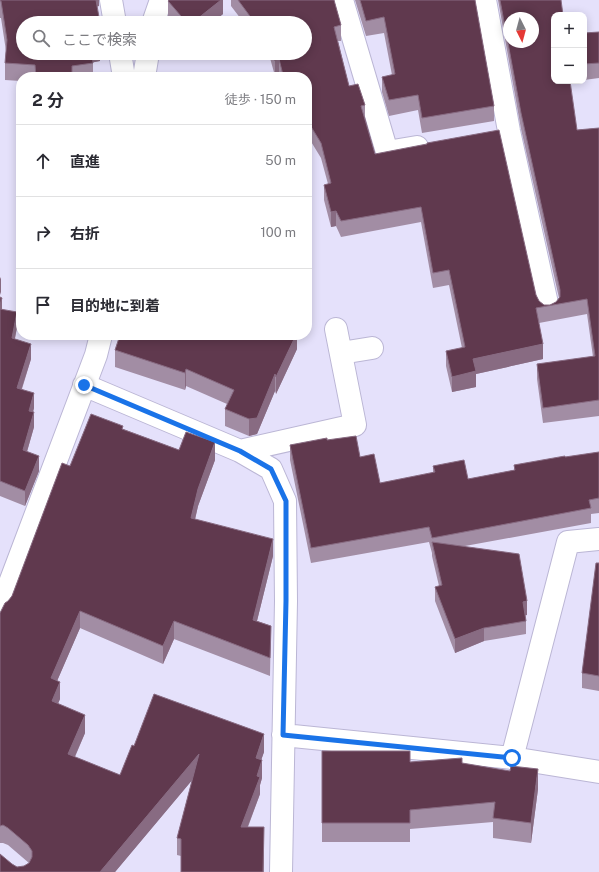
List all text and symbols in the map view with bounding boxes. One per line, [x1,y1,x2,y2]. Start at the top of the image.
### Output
north arrow [503,12,539,48]
map controls [551,12,587,84]
button: + [551,12,587,48]
search box [16,16,312,60]
icon: search [30,27,52,49]
text: ここで検索 [62,31,137,48]
button: − [551,48,587,84]
text: 2 分 [32,90,64,110]
text: 徒歩 · 150 m [225,92,296,107]
icon: ahead [32,150,54,172]
text: 直進 [70,153,100,170]
text: 50 m [265,153,296,168]
icon: right [32,222,54,244]
text: 右折 [70,225,100,242]
text: 100 m [260,225,296,240]
icon: arrive [32,294,54,316]
text: 目的地に到着 [70,297,160,314]
route end [75,376,93,394]
route start [503,749,521,767]

